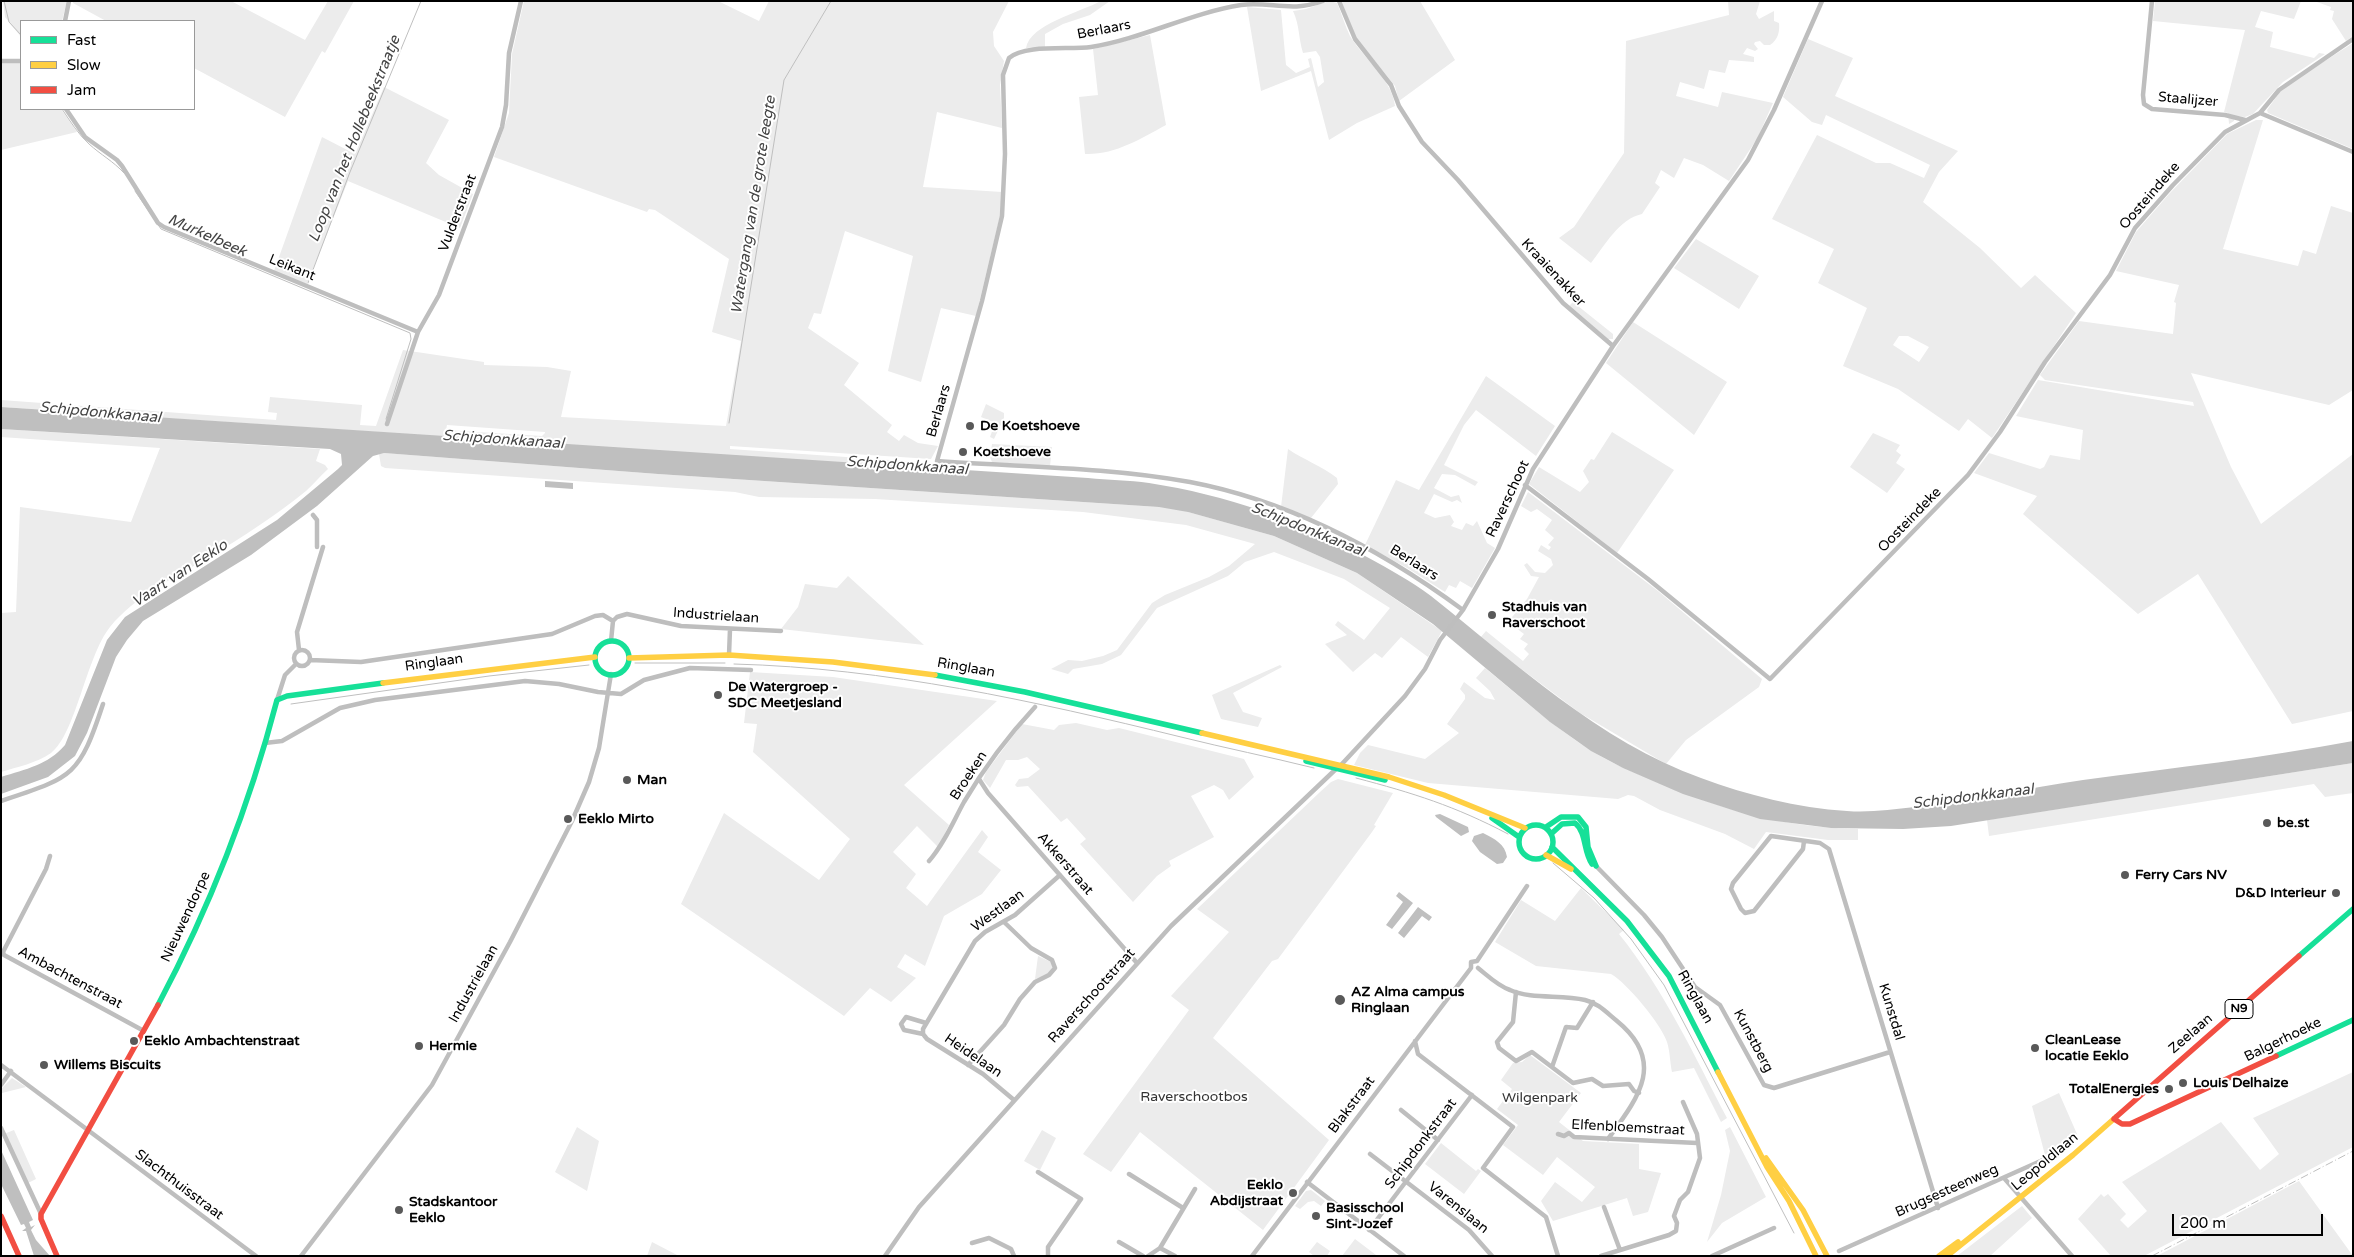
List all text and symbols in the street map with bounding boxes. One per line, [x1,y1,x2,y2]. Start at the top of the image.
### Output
street label: Berlaars [1076,17,1132,43]
legend [20,20,195,110]
text: Fast [67,31,96,49]
water label: Loop van het Hollebeekstraatje [305,33,405,245]
text: Slow [67,56,101,74]
text: Jam [67,81,96,99]
street label: Staalijzer [2157,89,2219,111]
water label: Watergang van de grote leegte [728,95,780,315]
street label: Oosteindeke [2116,159,2184,233]
street label: Vulderstraat [436,172,480,254]
water label: Murkelbeek [165,211,249,261]
street label: Kraaienakker [1517,236,1589,310]
street label: Leikant [266,251,318,285]
street label: Berlaars [923,383,955,439]
water label: Schipdonkkanaal [39,399,161,427]
place label: De Koetshoeve [980,418,1080,434]
marker: De Koetshoeve [964,420,976,432]
water label: Schipdonkkanaal [442,427,564,453]
place label: Koetshoeve [973,444,1051,460]
marker: Koetshoeve [957,446,969,458]
water label: Schipdonkkanaal [846,453,968,479]
street label: Raverschoot [1483,458,1533,540]
street label: Oosteindeke [1875,484,1945,556]
water label: Schipdonkkanaal [1248,499,1368,561]
water label: Vaart van Eeklo [129,536,231,612]
street label: Berlaars [1387,542,1441,584]
place label: Stadhuis van Raverschoot [1502,599,1587,632]
street label: Industrielaan [672,605,760,627]
marker: Stadhuis van Raverschoot [1486,609,1498,621]
street label: Ringlaan [404,651,464,675]
street label: Ringlaan [936,655,996,681]
place label: De Watergroep - SDC Meetjesland [728,679,842,712]
marker: De Watergroep - SDC Meetjesland [712,689,724,701]
street label: Broeken [947,748,991,804]
place label: Man [637,772,667,788]
marker: Man [621,774,633,786]
water label: Schipdonkkanaal [1912,781,2034,813]
place label: Eeklo Mirto [578,811,654,827]
marker: Eeklo Mirto [562,813,574,825]
place label: be.st [2277,815,2309,831]
marker: be.st [2261,817,2273,829]
street label: Akkerstraat [1033,829,1097,899]
place label: Ferry Cars NV [2135,867,2227,883]
street label: Nieuwendorpe [158,869,214,965]
marker: Ferry Cars NV [2119,869,2131,881]
place label: D&D Interieur [2235,885,2326,901]
street label: Westlaan [968,886,1028,936]
marker: D&D Interieur [2330,887,2342,899]
street label: Industrielaan [446,942,502,1026]
street label: Ambachtenstraat [15,943,125,1013]
street label: Raverschootstraat [1045,945,1139,1047]
street label: Ringlaan [1673,967,1717,1027]
street label: Kunstdal [1874,982,1908,1042]
place label: AZ Alma campus Ringlaan [1351,984,1464,1016]
marker: AZ Alma campus Ringlaan [1333,993,1347,1007]
road number: N9 [2225,1000,2253,1019]
street label: Kunstberg [1729,1007,1777,1075]
street label: Zeelaan [2166,1010,2216,1058]
street label: Balgerhoeke [2242,1014,2324,1066]
street label: Heidelaan [941,1031,1005,1081]
place label: CleanLease locatie Eeklo [2045,1032,2129,1064]
place label: Eeklo Ambachtenstraat [144,1033,300,1049]
marker: Eeklo Ambachtenstraat [128,1035,140,1047]
place label: Hermie [429,1038,477,1054]
marker: Hermie [413,1040,425,1052]
marker: CleanLease locatie Eeklo [2029,1042,2041,1054]
place label: Willems Biscuits [54,1057,161,1073]
marker: Willems Biscuits [38,1059,50,1071]
street label: Blakstraat [1325,1073,1379,1137]
place label: Louis Delhaize [2193,1075,2288,1091]
marker: Louis Delhaize [2177,1077,2189,1089]
place label: TotalEnergies [2069,1081,2159,1097]
marker: TotalEnergies [2163,1083,2175,1095]
park label: Raverschootbos [1140,1089,1248,1105]
park label: Wilgenpark [1502,1090,1578,1106]
street label: Schipdonkstraat [1382,1096,1460,1192]
street label: Elfenbloemstraat [1571,1117,1685,1139]
street label: Leopoldlaan [2008,1129,2082,1195]
street label: Slachthuisstraat [131,1146,227,1224]
street label: Brugsesteenweg [1893,1161,2001,1221]
place label: Eeklo Abdijstraat [1210,1177,1283,1210]
street label: Varenslaan [1424,1179,1492,1237]
marker: Eeklo Abdijstraat [1287,1187,1299,1199]
place label: Stadskantoor Eeklo [409,1194,497,1226]
place label: Basisschool Sint-Jozef [1326,1200,1404,1232]
marker: Stadskantoor Eeklo [393,1204,405,1216]
scale bar [2174,1204,2325,1236]
marker: Basisschool Sint-Jozef [1310,1210,1322,1222]
text: 200 m [2180,1214,2226,1232]

